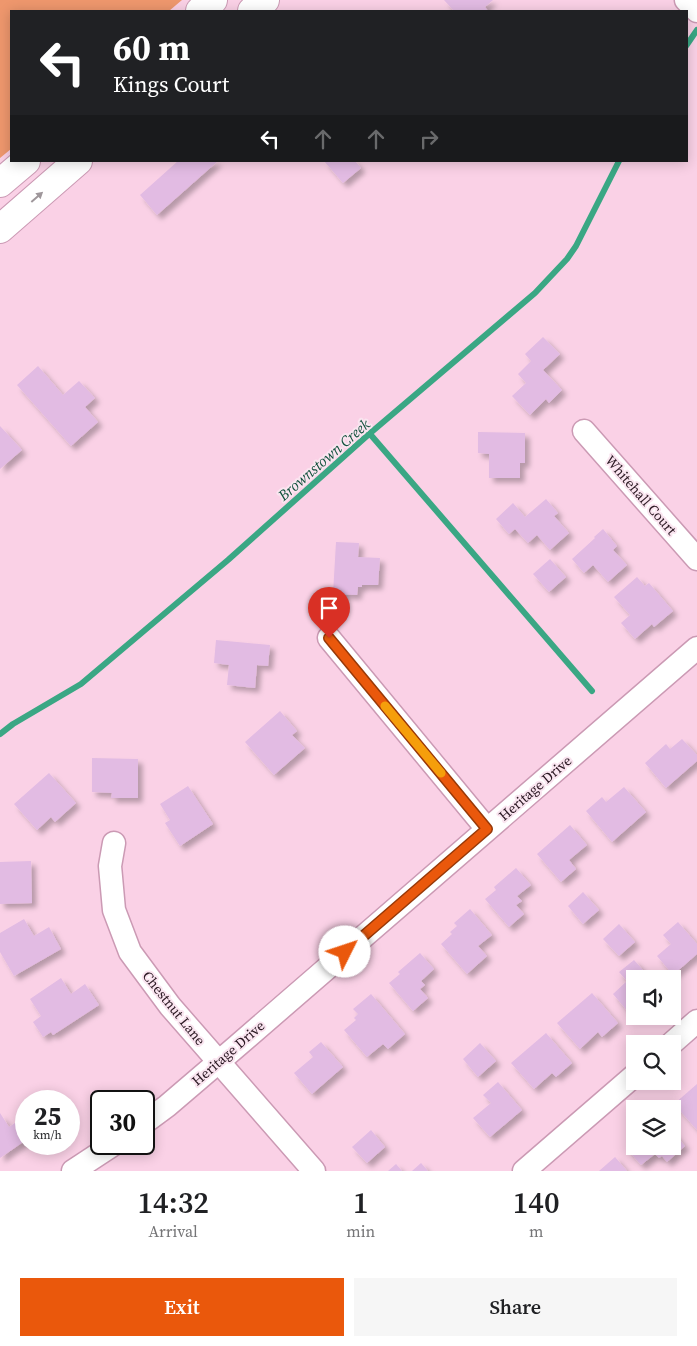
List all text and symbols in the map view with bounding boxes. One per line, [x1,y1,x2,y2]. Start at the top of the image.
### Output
text: 60 m [113,24,190,72]
icon: left [30,30,95,95]
text: Kings Court [113,69,229,99]
icon: left [256,125,284,153]
icon: ahead [309,125,337,153]
icon: ahead [362,125,390,153]
icon: right [415,125,443,153]
one-way arrow [31,192,43,203]
water label: Brownstown Creek [272,413,375,506]
street label: Whitehall Court [601,451,682,540]
pin [308,587,350,638]
icon: arrive [315,594,343,622]
street label: Heritage Drive [494,751,576,825]
position arrow [318,925,370,977]
street label: Chestnut Lane [138,967,210,1049]
map controls [626,970,681,1155]
button: sound [626,970,681,1025]
street label: Heritage Drive [187,1016,269,1090]
button: search [626,1035,681,1090]
speed limit sign: 30 [90,1090,155,1155]
text: 25 [34,1099,61,1133]
button: layers [626,1100,681,1155]
text: km/h [33,1127,62,1143]
text: 14:32 [137,1182,209,1223]
text: 1 [353,1182,369,1223]
text: 140 [513,1182,560,1223]
text: Arrival [148,1220,198,1242]
text: min [346,1220,375,1242]
text: m [529,1220,543,1242]
button: Exit [20,1278,344,1336]
button: Share [354,1278,677,1336]

